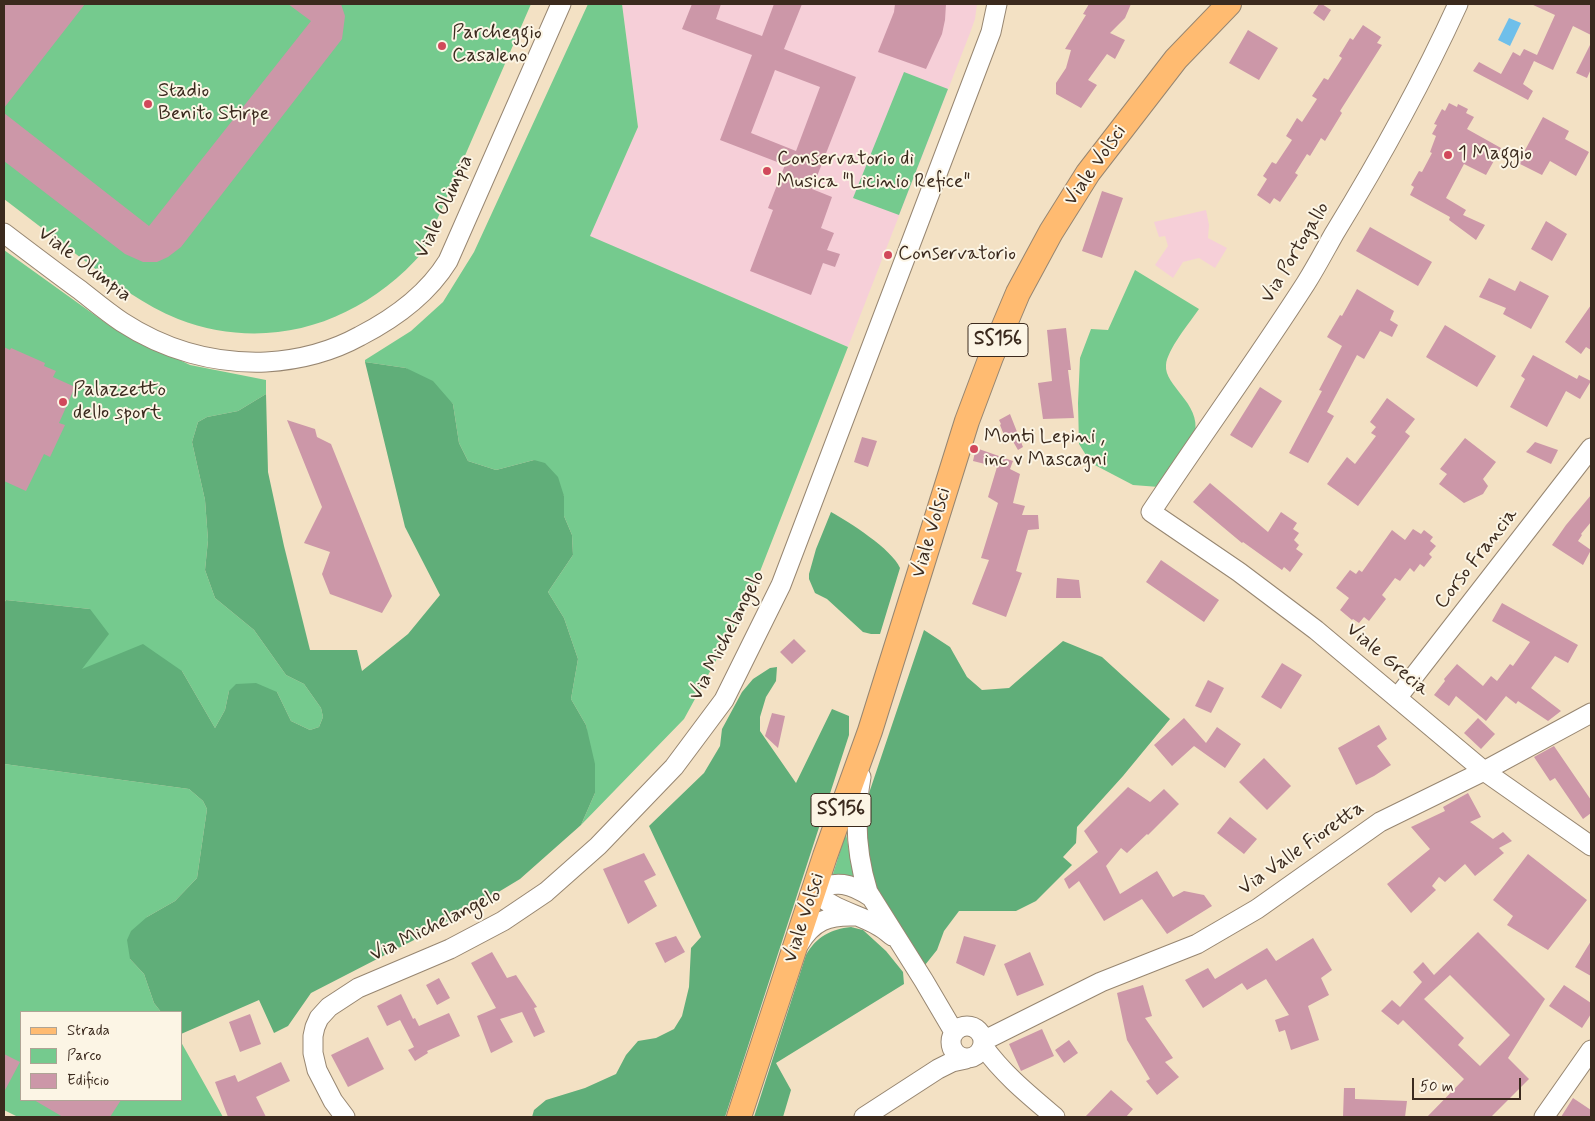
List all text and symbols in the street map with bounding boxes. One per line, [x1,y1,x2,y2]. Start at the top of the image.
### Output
place label: Parcheggio Casaleno [452,22,542,69]
marker: Parcheggio Casaleno [436,40,448,52]
place label: Stadio Benito Stirpe [158,80,269,127]
marker: Stadio Benito Stirpe [142,98,154,110]
street label: Viale Volsci [1059,121,1133,211]
place label: 1 Maggio [1458,143,1532,167]
place label: Conservatorio di Musica "Licinio Refice" [777,148,970,195]
marker: 1 Maggio [1442,149,1454,161]
street label: Viale Olimpia [411,152,479,262]
marker: Conservatorio di Musica "Licinio Refice" [761,165,773,177]
street label: Via Portogallo [1256,198,1336,308]
street label: Viale Olimpia [32,222,136,308]
place label: Conservatorio [898,243,1016,267]
marker: Conservatorio [882,249,894,261]
road number: SS156 [968,324,1028,356]
place label: Palazzetto dello sport [73,379,166,426]
marker: Palazzetto dello sport [57,396,69,408]
place label: Monti Lepini , inc v Mascagni [984,426,1107,473]
marker: Monti Lepini , inc v Mascagni [968,443,980,455]
street label: Viale Volsci [907,485,957,581]
street label: Corso Francia [1430,504,1524,614]
street label: Via Michelangelo [685,567,771,705]
street label: Viale Grecia [1340,618,1434,702]
road number: SS156 [811,794,871,826]
street label: Via Valle Fioretta [1234,797,1370,901]
street label: Viale Volsci [779,870,831,966]
street label: Via Michelangelo [367,884,505,968]
legend [20,1011,182,1101]
text: Strada [67,1021,110,1041]
text: Parco [67,1046,101,1066]
scale bar [1415,1068,1524,1100]
text: Edificio [67,1071,109,1091]
text: 50 m [1420,1077,1454,1097]

